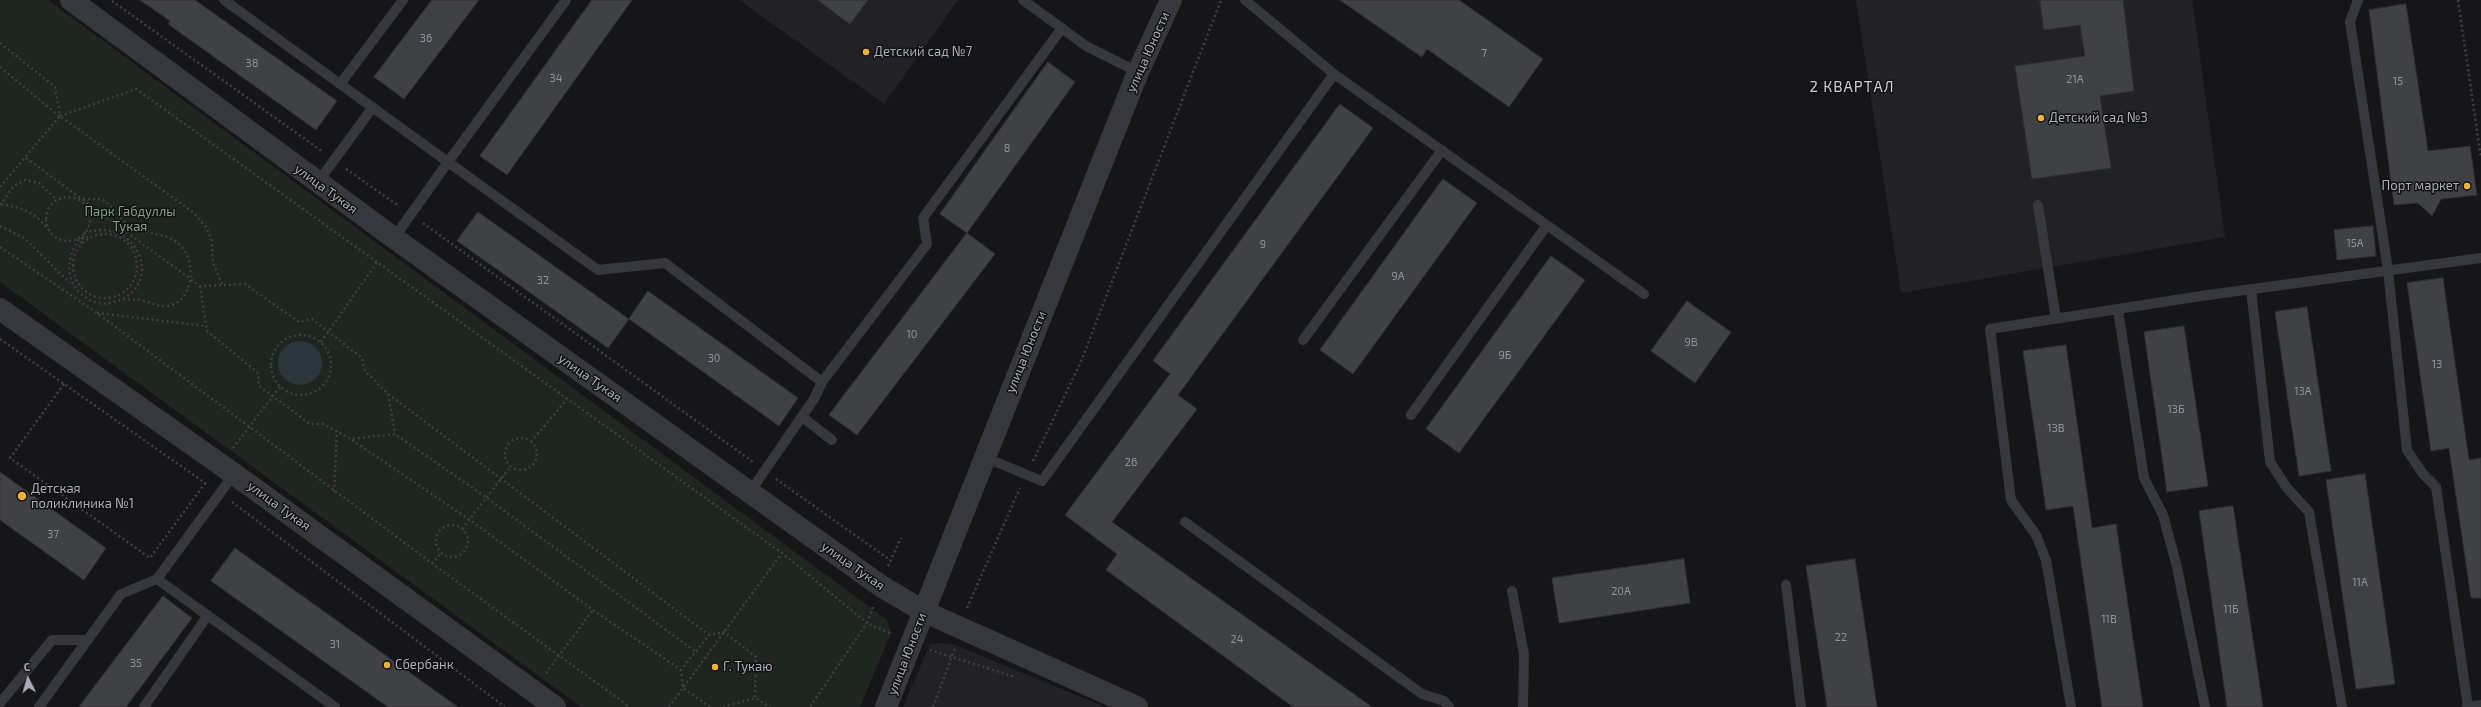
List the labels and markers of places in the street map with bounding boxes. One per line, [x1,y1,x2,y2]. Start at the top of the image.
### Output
place label: Детский сад №7 [874,44,972,60]
marker: Детский сад №7 [861,47,871,57]
place label: Детский сад №3 [2049,110,2148,126]
marker: Детский сад №3 [2036,113,2046,123]
place label: Порт маркет [2382,178,2459,194]
marker: Порт маркет [2462,181,2472,191]
place label: Детская поликлиника №1 [31,481,134,512]
marker: Детская поликлиника №1 [16,490,28,502]
place label: Сбербанк [395,657,454,673]
place label: Г. Тукаю [723,659,773,675]
marker: Сбербанк [382,660,392,670]
marker: Г. Тукаю [710,662,720,672]

